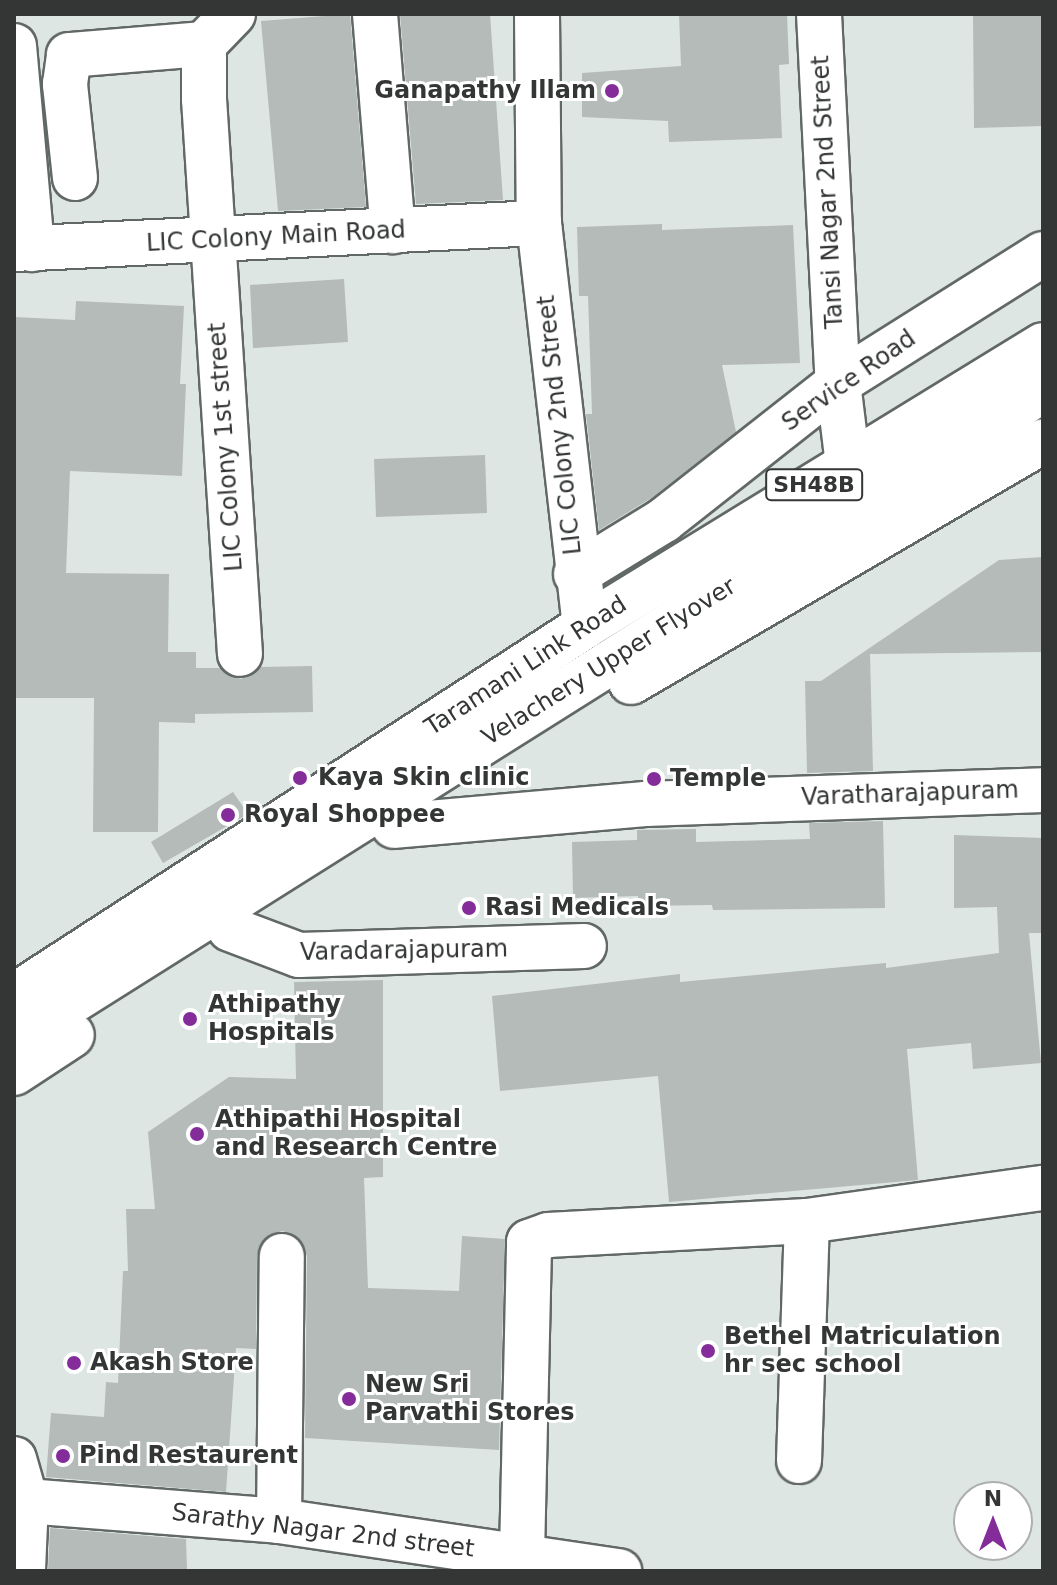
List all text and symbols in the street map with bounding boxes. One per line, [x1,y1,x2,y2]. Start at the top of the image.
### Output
street label: Tansi Nagar 2nd Street [806,55,850,329]
place label: Ganapathy Illam [374,77,596,105]
marker: Ganapathy Illam [603,82,621,100]
street label: LIC Colony Main Road [146,216,406,258]
street label: LIC Colony 2nd Street [532,294,588,556]
street label: LIC Colony 1st street [203,321,249,573]
street label: Service Road [777,324,921,438]
road number: SH48B [764,467,864,503]
street label: Velachery Upper Flyover [477,572,741,752]
street label: Taramani Link Road [420,590,632,742]
place label: Kaya Skin clinic [318,764,529,792]
place label: Temple [670,765,766,793]
marker: Kaya Skin clinic [289,767,311,789]
marker: Temple [645,770,663,788]
street label: Varatharajapuram [801,776,1019,812]
place label: Royal Shoppee [244,801,445,829]
marker: Royal Shoppee [219,806,237,824]
place label: Rasi Medicals [485,894,669,922]
marker: Rasi Medicals [460,899,478,917]
street label: Varadarajapuram [300,935,508,967]
place label: Athipathy Hospitals [208,991,341,1047]
marker: Athipathy Hospitals [179,1008,201,1030]
place label: Athipathi Hospital and Research Centre [215,1106,497,1162]
marker: Athipathi Hospital and Research Centre [186,1123,208,1145]
place label: Bethel Matriculation hr sec school [724,1323,1001,1379]
marker: Bethel Matriculation hr sec school [699,1342,717,1360]
place label: Akash Store [90,1349,254,1377]
marker: Akash Store [65,1354,83,1372]
place label: New Sri Parvathi Stores [365,1371,575,1427]
marker: New Sri Parvathi Stores [340,1390,358,1408]
place label: Pind Restaurent [79,1442,298,1470]
marker: Pind Restaurent [54,1447,72,1465]
north arrow [953,1481,1033,1561]
text: N [984,1486,1002,1511]
street label: Sarathy Nagar 2nd street [170,1498,476,1564]

